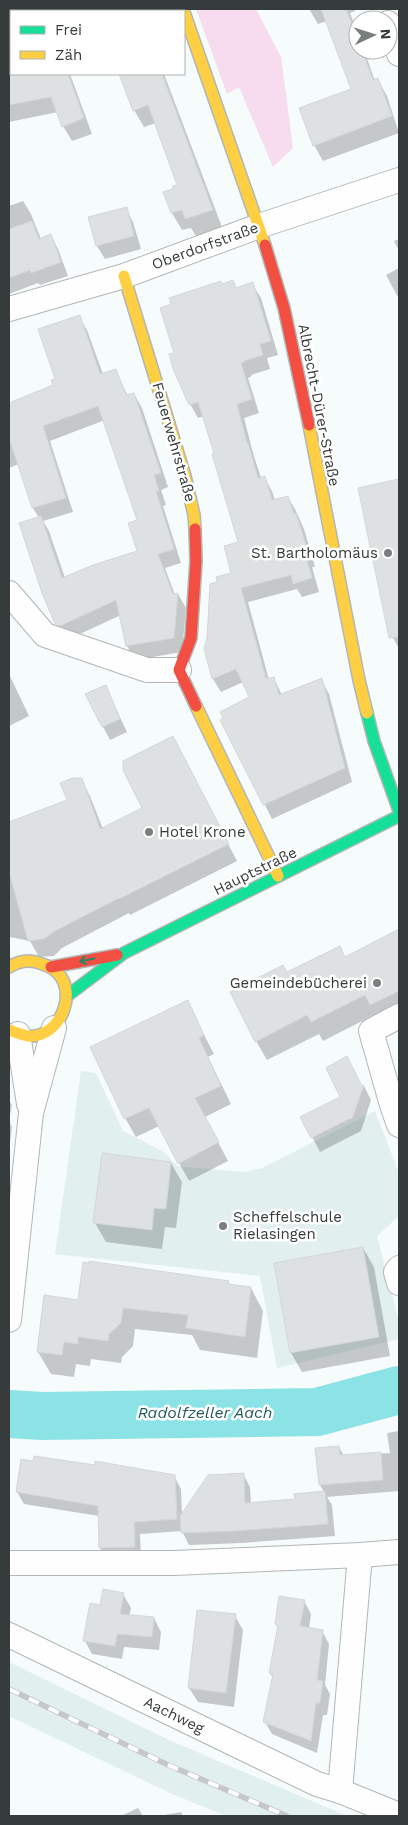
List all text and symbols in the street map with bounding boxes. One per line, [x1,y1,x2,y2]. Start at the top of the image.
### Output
legend [10,10,185,75]
north arrow [348,10,398,60]
text: Frei [55,21,82,39]
text: N [378,28,394,40]
text: Zäh [55,46,82,64]
street label: Oberdorfstraße [149,218,261,274]
street label: Albrecht-Dürer-Straße [294,322,344,488]
street label: Feuerwehrstraße [148,380,200,504]
place label: St. Bartholomäus [251,544,378,562]
marker: St. Bartholomäus [382,547,394,559]
place label: Hotel Krone [159,823,246,841]
marker: Hotel Krone [143,826,155,838]
street label: Hauptstraße [210,843,300,899]
one-way arrow [80,956,96,966]
place label: Gemeindebücherei [230,974,367,992]
marker: Gemeindebücherei [371,977,383,989]
place label: Scheffelschule Rielasingen [233,1208,342,1243]
marker: Scheffelschule Rielasingen [217,1220,229,1232]
water label: Radolfzeller Aach [138,1403,272,1422]
street label: Aachweg [141,1693,207,1737]

